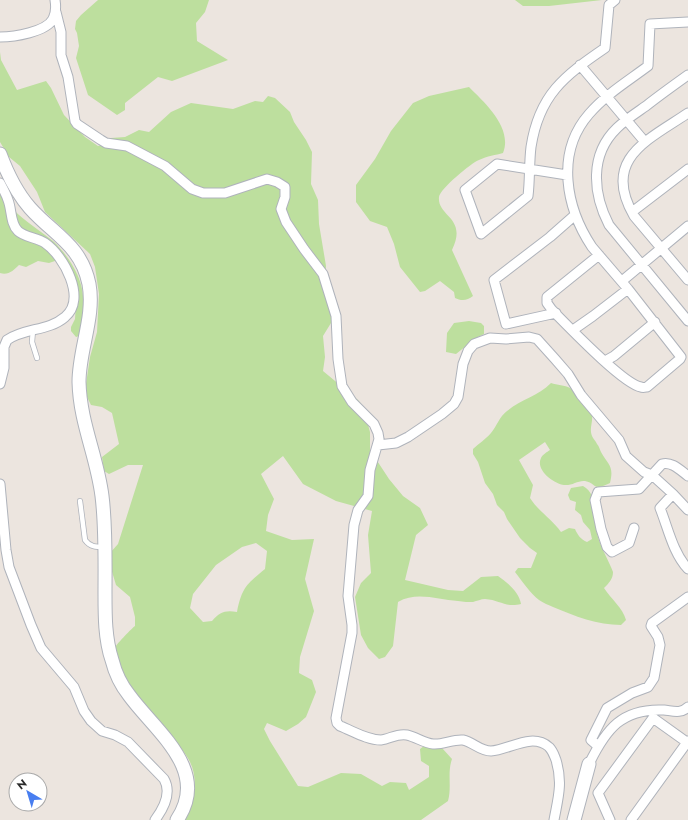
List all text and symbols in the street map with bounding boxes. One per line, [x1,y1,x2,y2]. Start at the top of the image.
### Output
north arrow [8,772,48,812]
text: N [13,775,30,793]

